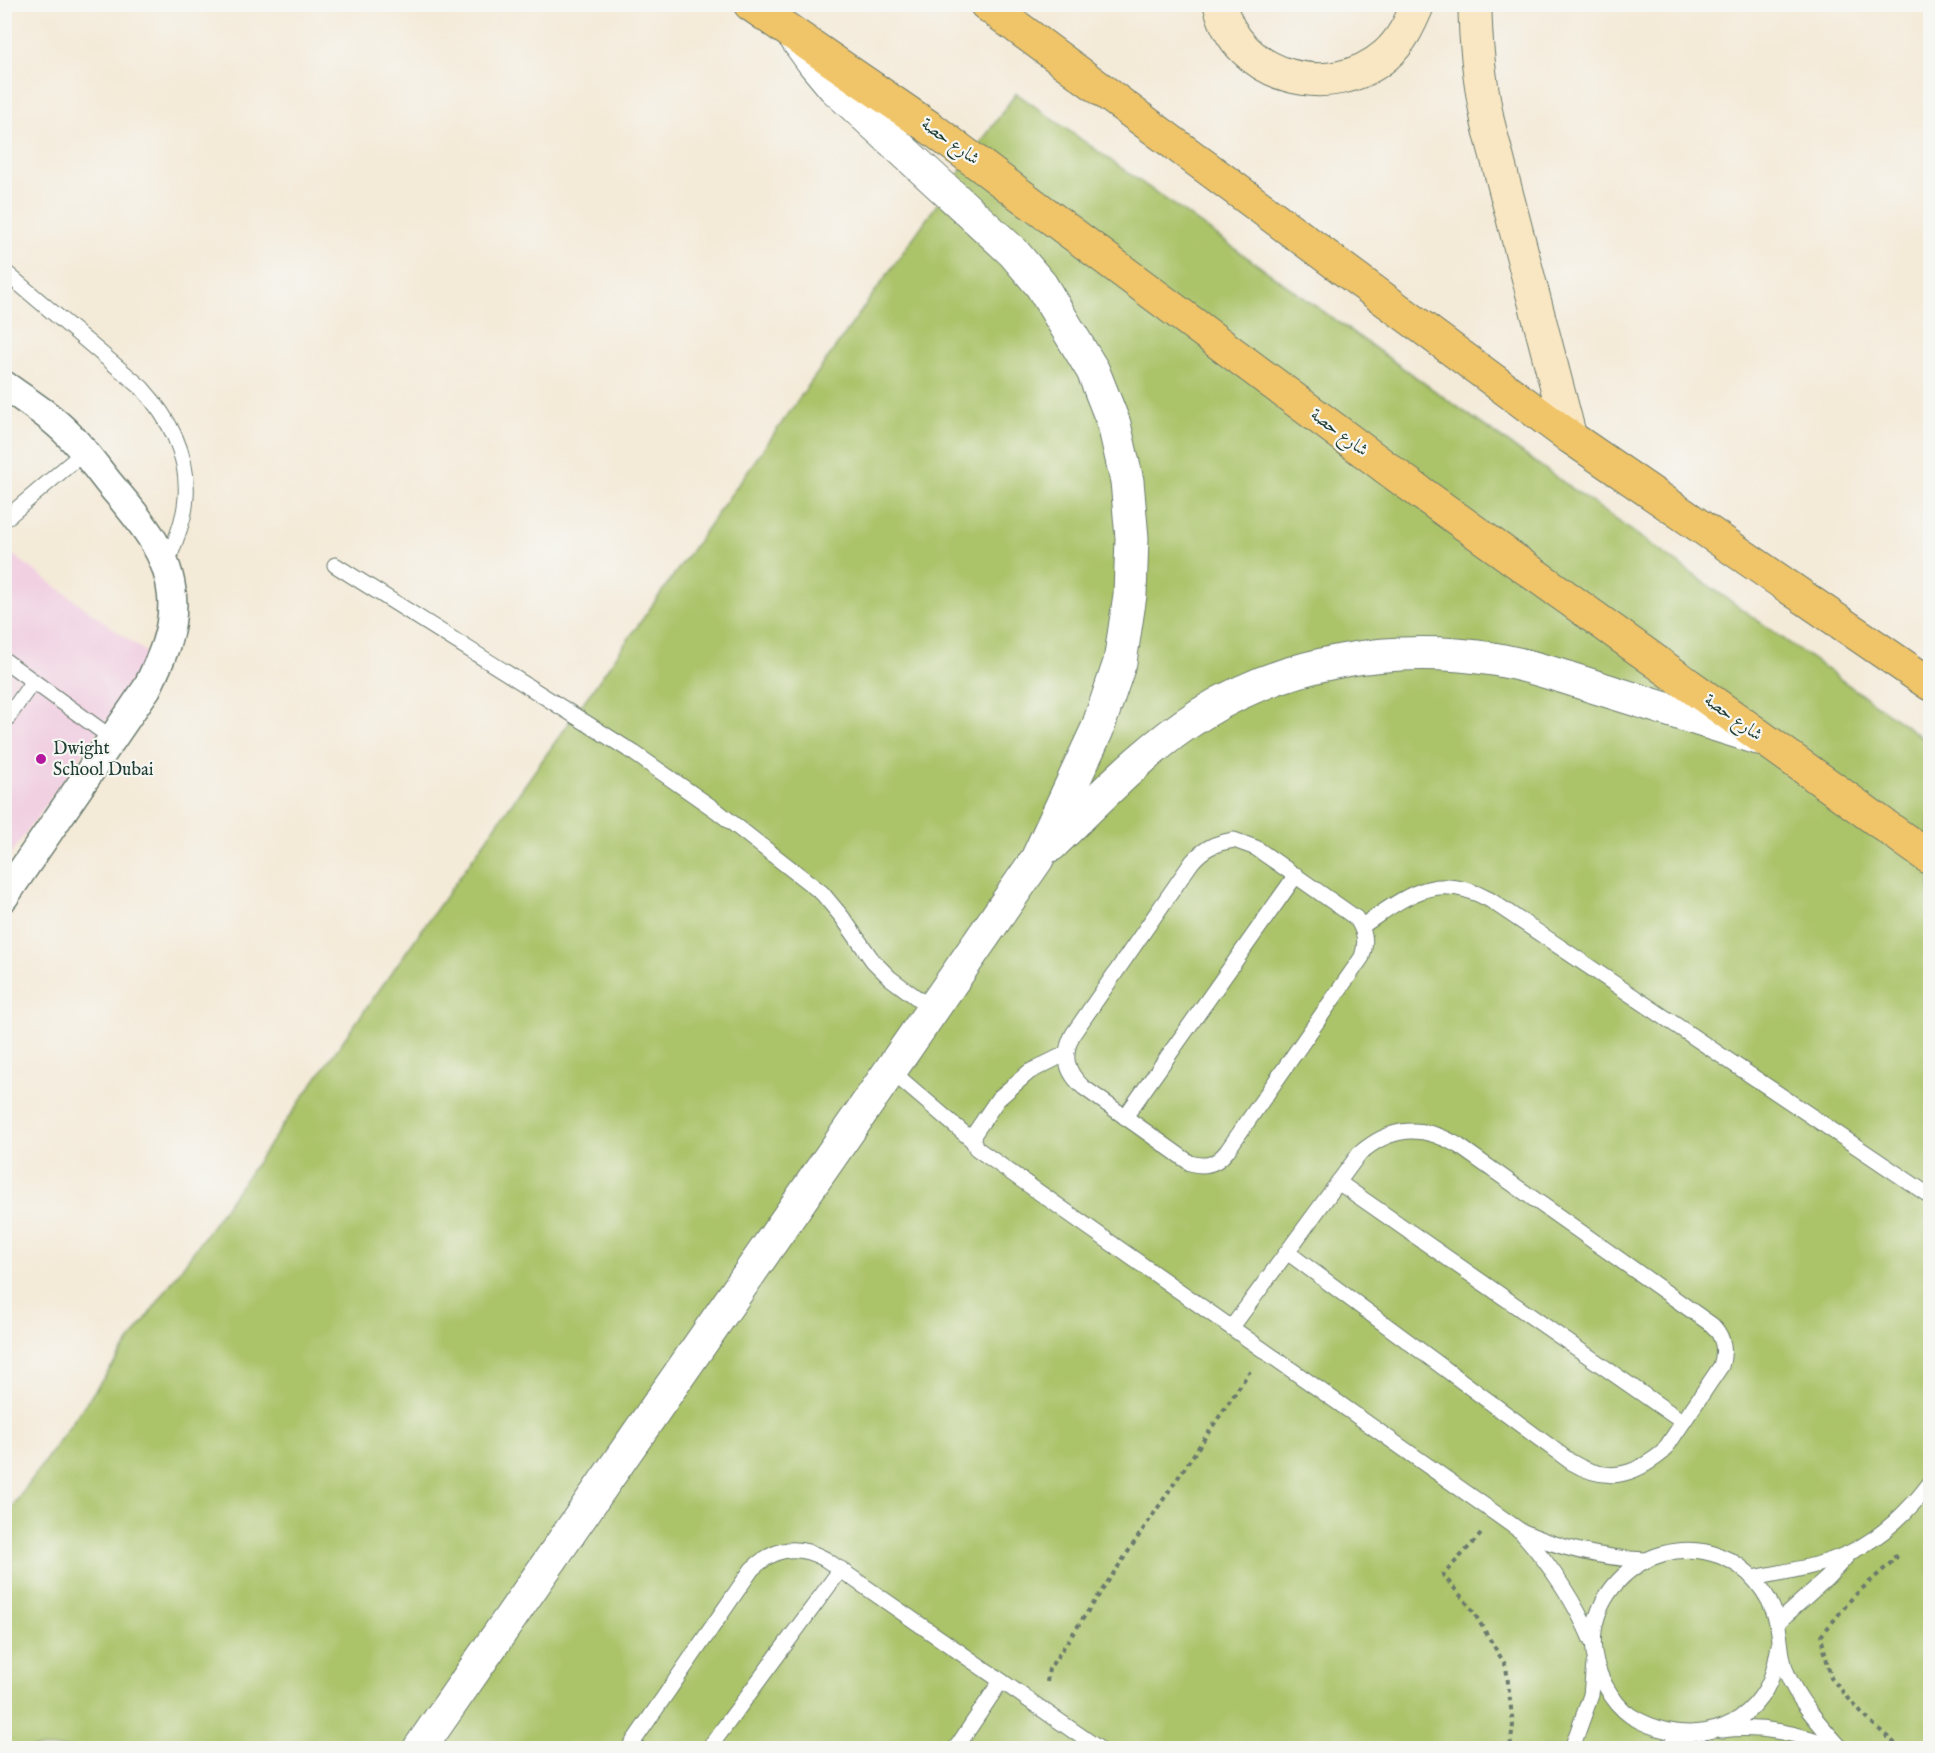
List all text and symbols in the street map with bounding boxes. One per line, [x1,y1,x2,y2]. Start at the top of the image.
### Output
street label: شارع حصة [915,113,984,173]
street label: شارع حصة [1304,404,1373,464]
street label: شارع حصة [1698,689,1767,749]
place label: Dwight School Dubai [53,738,154,782]
marker: Dwight School Dubai [34,752,48,766]

